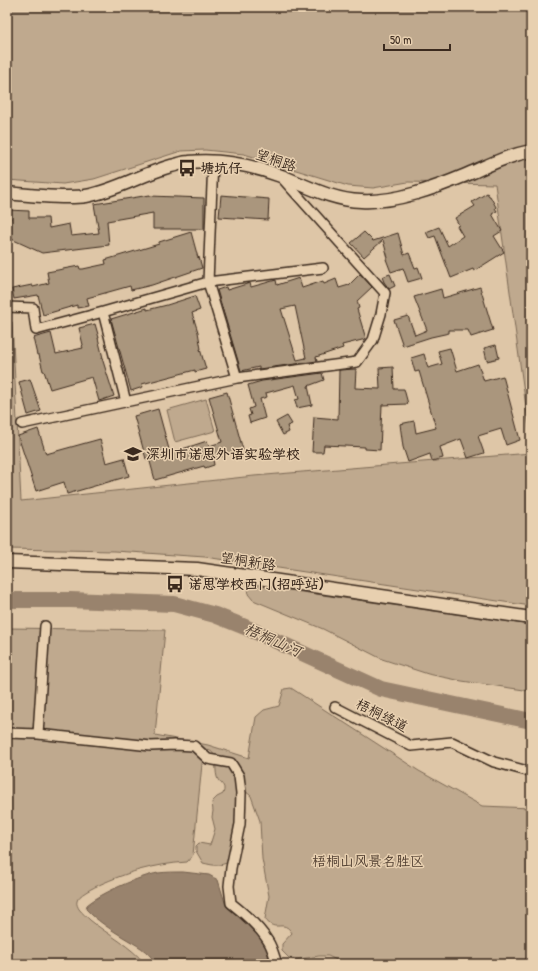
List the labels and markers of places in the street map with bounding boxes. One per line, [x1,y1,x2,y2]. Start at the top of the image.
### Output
bus stop icon: 塘坑仔 [177,158,197,178]
place label: 塘坑仔 [200,158,243,177]
school or university icon: 深圳市诺思外语实验学校 [123,444,143,464]
place label: 深圳市诺思外语实验学校 [146,444,300,463]
bus stop icon: 诺思学校西门(招呼站) [165,574,185,594]
place label: 诺思学校西门(招呼站) [188,574,324,593]

